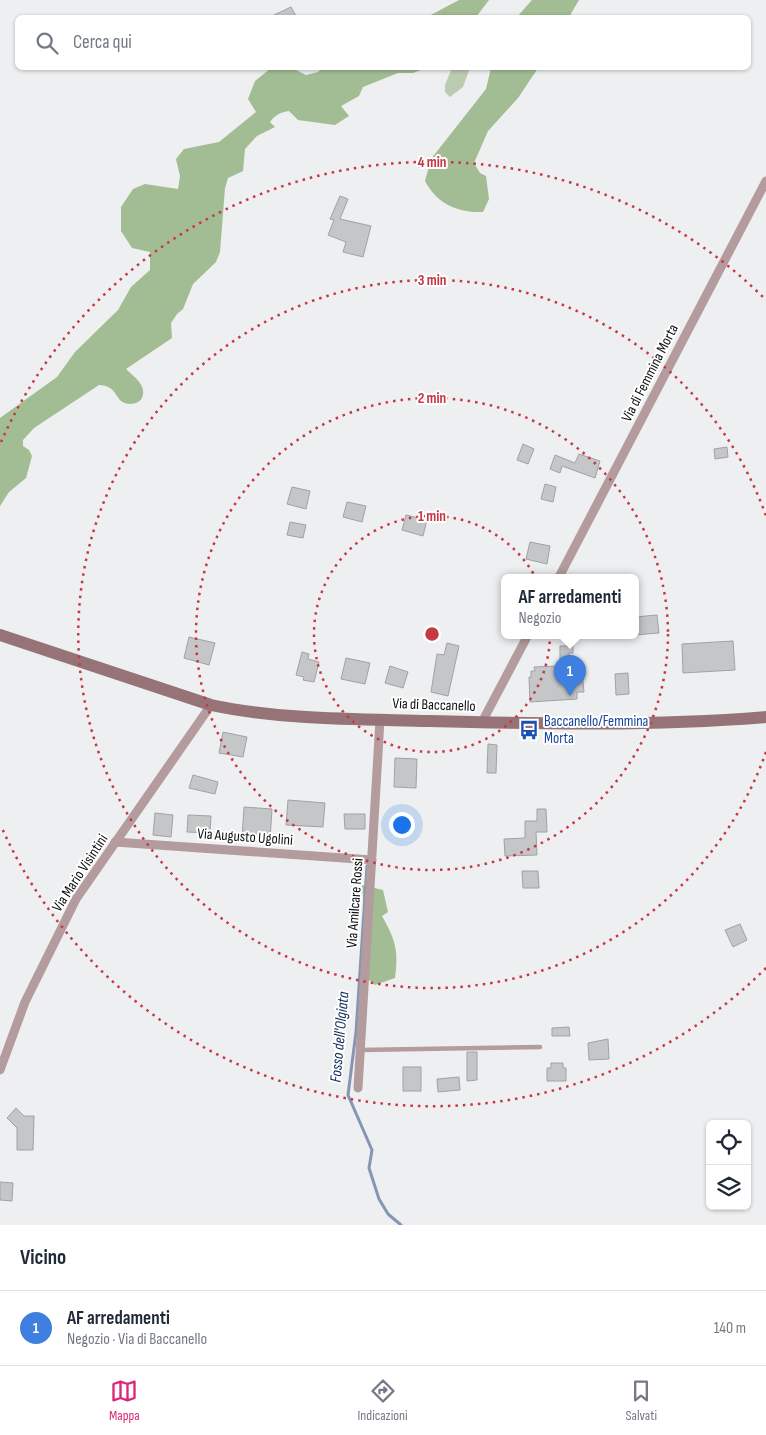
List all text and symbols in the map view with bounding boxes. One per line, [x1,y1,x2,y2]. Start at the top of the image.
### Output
search box [15,15,751,70]
icon: search [33,29,61,57]
text: Cerca qui [73,31,132,54]
text: 4 min [418,153,446,172]
text: 3 min [418,271,446,290]
street label: Via di Femmina Morta [617,321,683,425]
text: 2 min [418,389,446,408]
text: 1 min [418,507,446,526]
popup [501,574,639,639]
text: AF arredamenti [519,586,621,609]
text: Negozio [519,609,561,628]
centre of rings [423,625,441,643]
pin: 1 [554,655,586,696]
street label: Via di Baccanello [392,694,476,716]
place label: Baccanello/Femmina Morta [544,712,649,748]
bus stop icon: Baccanello/Femmina Morta [518,719,540,741]
your location [389,812,415,838]
street label: Via Augusto Ugolini [197,824,294,850]
street label: Via Mario Visintini [48,830,112,915]
street label: Via Amilcare Rossi [342,857,368,949]
water label: Fosso dell'Olgiata [327,990,353,1083]
map controls [706,1120,751,1210]
button: locate [706,1120,751,1165]
button: layers [706,1165,751,1210]
text: Vicino [20,1245,66,1270]
text: AF arredamenti [67,1307,170,1330]
text: 1 [33,1319,39,1338]
text: 140 m [714,1319,746,1338]
text: Negozio · Via di Baccanello [67,1330,207,1349]
tab: Mappa [109,1377,140,1424]
tab: Indicazioni [358,1377,408,1424]
tab: Salvati [626,1377,657,1424]

